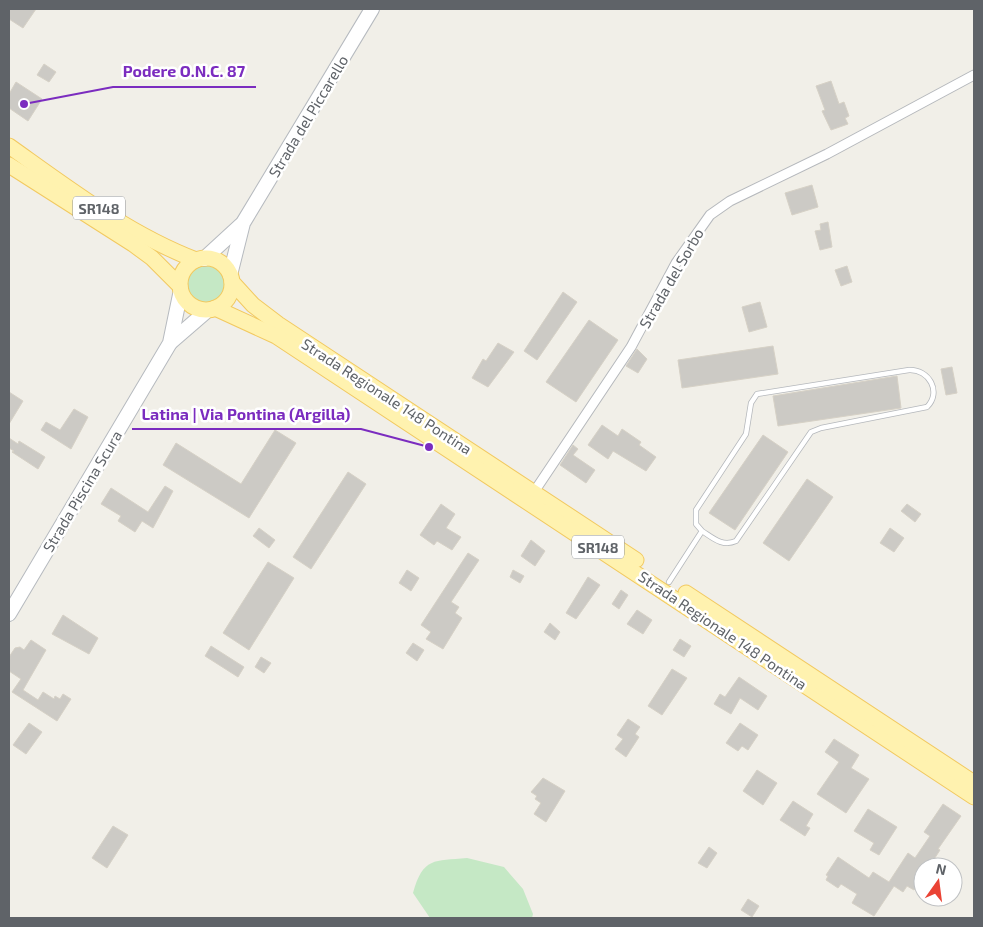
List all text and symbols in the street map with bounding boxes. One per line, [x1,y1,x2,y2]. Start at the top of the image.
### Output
street label: Strada del Piccarello [264,52,352,180]
callout: Podere O.N.C. 87 [113,56,256,87]
text: Podere O.N.C. 87 [123,61,246,80]
road number: SR148 [73,197,125,220]
street label: Strada del Sorbo [635,225,707,331]
street label: Strada Regionale 148 Pontina [299,334,475,458]
callout: Latina | Via Pontina (Argilla) [132,398,361,429]
text: Latina | Via Pontina (Argilla) [142,404,351,423]
street label: Strada Piscina Scura [39,427,125,555]
road number: SR148 [572,536,624,558]
street label: Strada Regionale 148 Pontina [635,567,811,693]
north arrow [913,857,963,907]
text: N [934,859,948,878]

